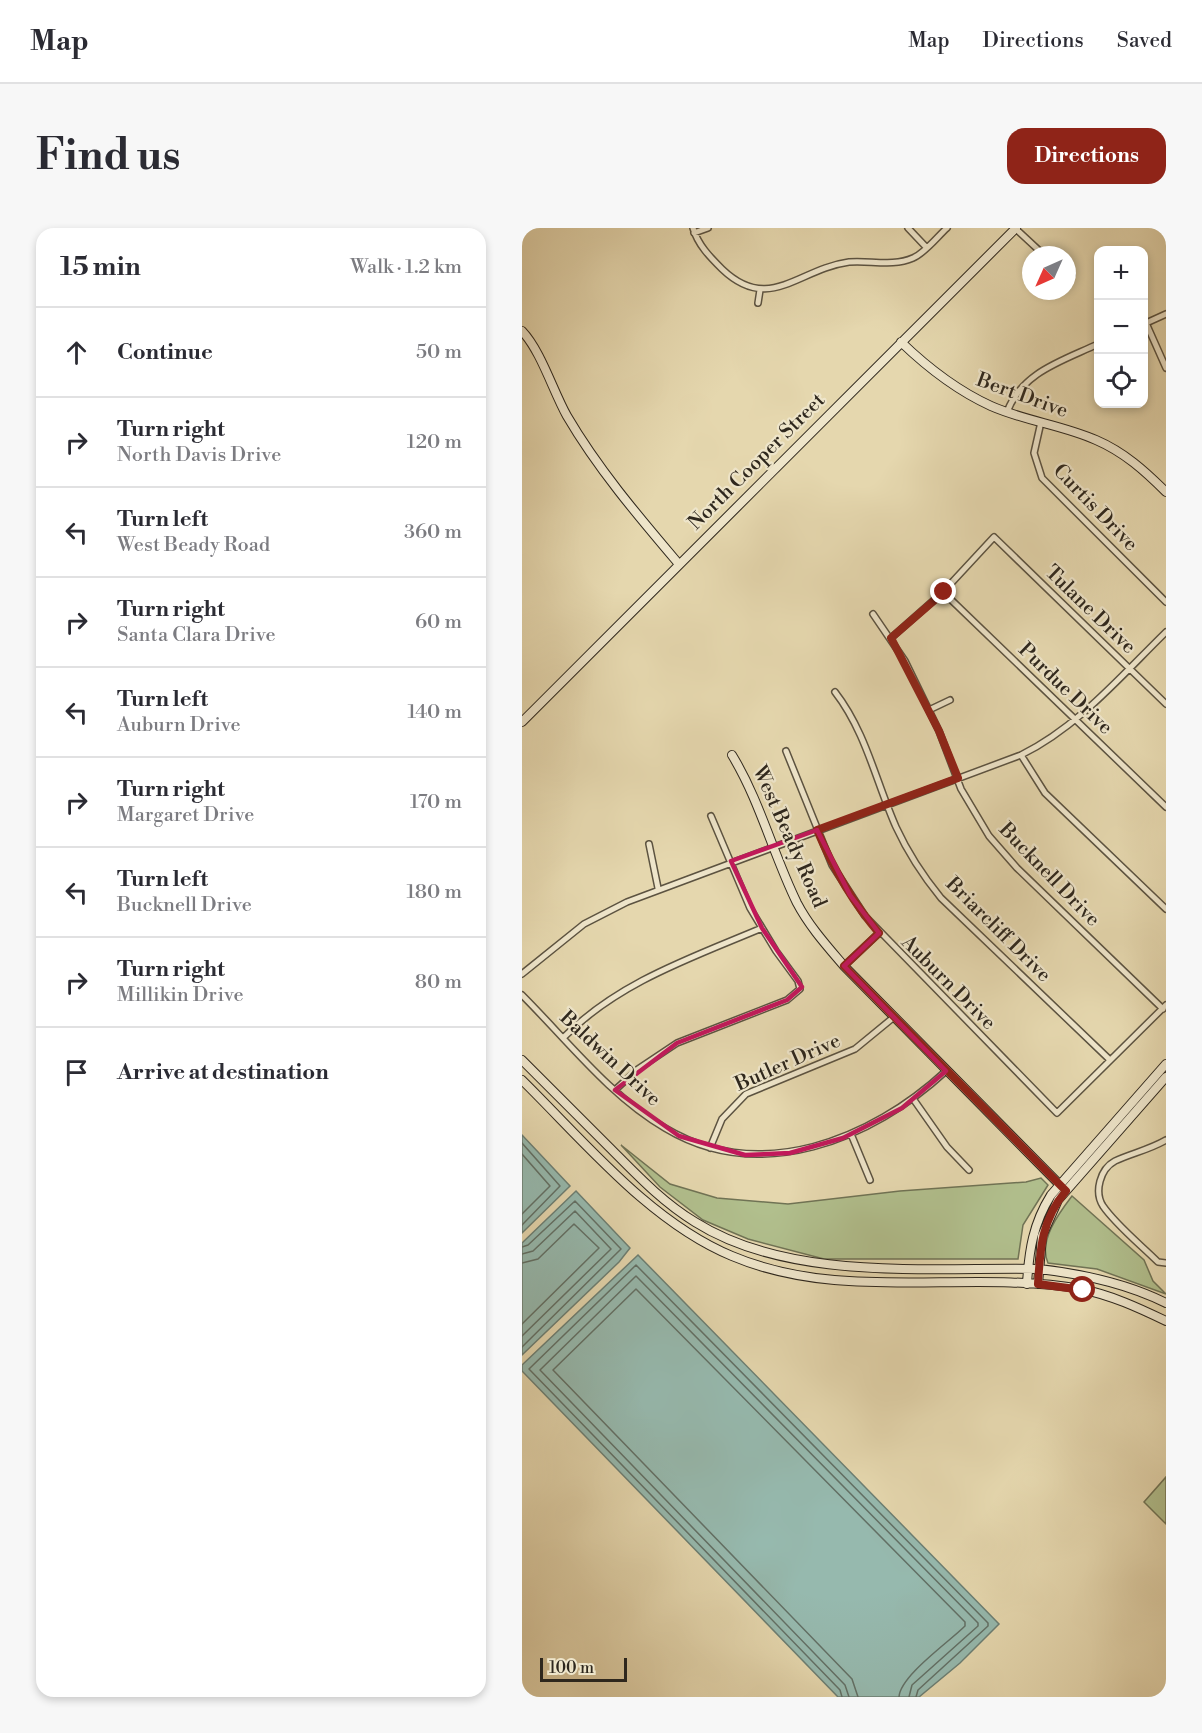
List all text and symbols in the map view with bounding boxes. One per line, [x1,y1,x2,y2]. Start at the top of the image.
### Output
text: Map [30,24,89,59]
text: Map [908,28,950,54]
text: Directions [983,28,1084,54]
text: Saved [1117,28,1172,54]
button: Directions [1007,128,1166,184]
text: Find us [36,130,180,183]
north arrow [1022,246,1076,300]
map controls [1094,246,1148,408]
button: + [1094,246,1148,300]
text: 15 min [60,251,141,283]
text: Walk · 1.2 km [350,255,462,280]
button: − [1094,300,1148,354]
icon: ahead [60,336,93,369]
text: Continue [117,339,213,366]
text: 50 m [416,340,462,365]
button: locate [1094,354,1148,408]
street label: Bert Drive [972,368,1071,424]
street label: North Cooper Street [683,388,831,536]
text: Turn right [117,416,225,443]
icon: right [60,426,93,459]
text: 120 m [407,430,462,455]
text: North Davis Drive [117,443,281,468]
street label: Curtis Drive [1047,459,1143,557]
text: Turn left [117,506,208,533]
icon: left [60,516,93,549]
text: 360 m [404,520,462,545]
text: West Beady Road [117,533,270,558]
street label: Tulane Drive [1039,560,1141,660]
route end [930,578,956,604]
text: Turn right [117,596,225,623]
icon: right [60,606,93,639]
text: 60 m [415,610,462,635]
text: Santa Clara Drive [117,623,276,648]
street label: Purdue Drive [1013,638,1117,740]
text: Turn left [117,686,208,713]
icon: left [60,696,93,729]
text: 140 m [407,700,462,725]
text: Auburn Drive [117,713,241,738]
street label: West Beady Road [746,761,832,913]
text: Turn right [117,776,225,803]
icon: right [60,786,93,819]
text: 170 m [410,790,462,815]
text: Margaret Drive [117,803,254,828]
street label: Bucknell Drive [992,817,1105,932]
text: Turn left [117,866,208,893]
street label: Briarcliff Drive [939,871,1056,988]
icon: left [60,876,93,909]
text: 180 m [407,880,462,905]
text: Bucknell Drive [117,893,252,918]
street label: Auburn Drive [895,930,1001,1036]
text: Turn right [117,956,225,983]
icon: right [60,966,93,999]
text: 80 m [415,970,462,995]
text: Millikin Drive [117,983,244,1008]
street label: Baldwin Drive [554,1005,666,1112]
street label: Butler Drive [731,1029,844,1098]
icon: arrive [60,1056,93,1089]
text: Arrive at destination [117,1059,329,1086]
route start [1069,1276,1095,1302]
scale bar [540,1655,627,1682]
text: 100 m [549,1658,594,1678]

